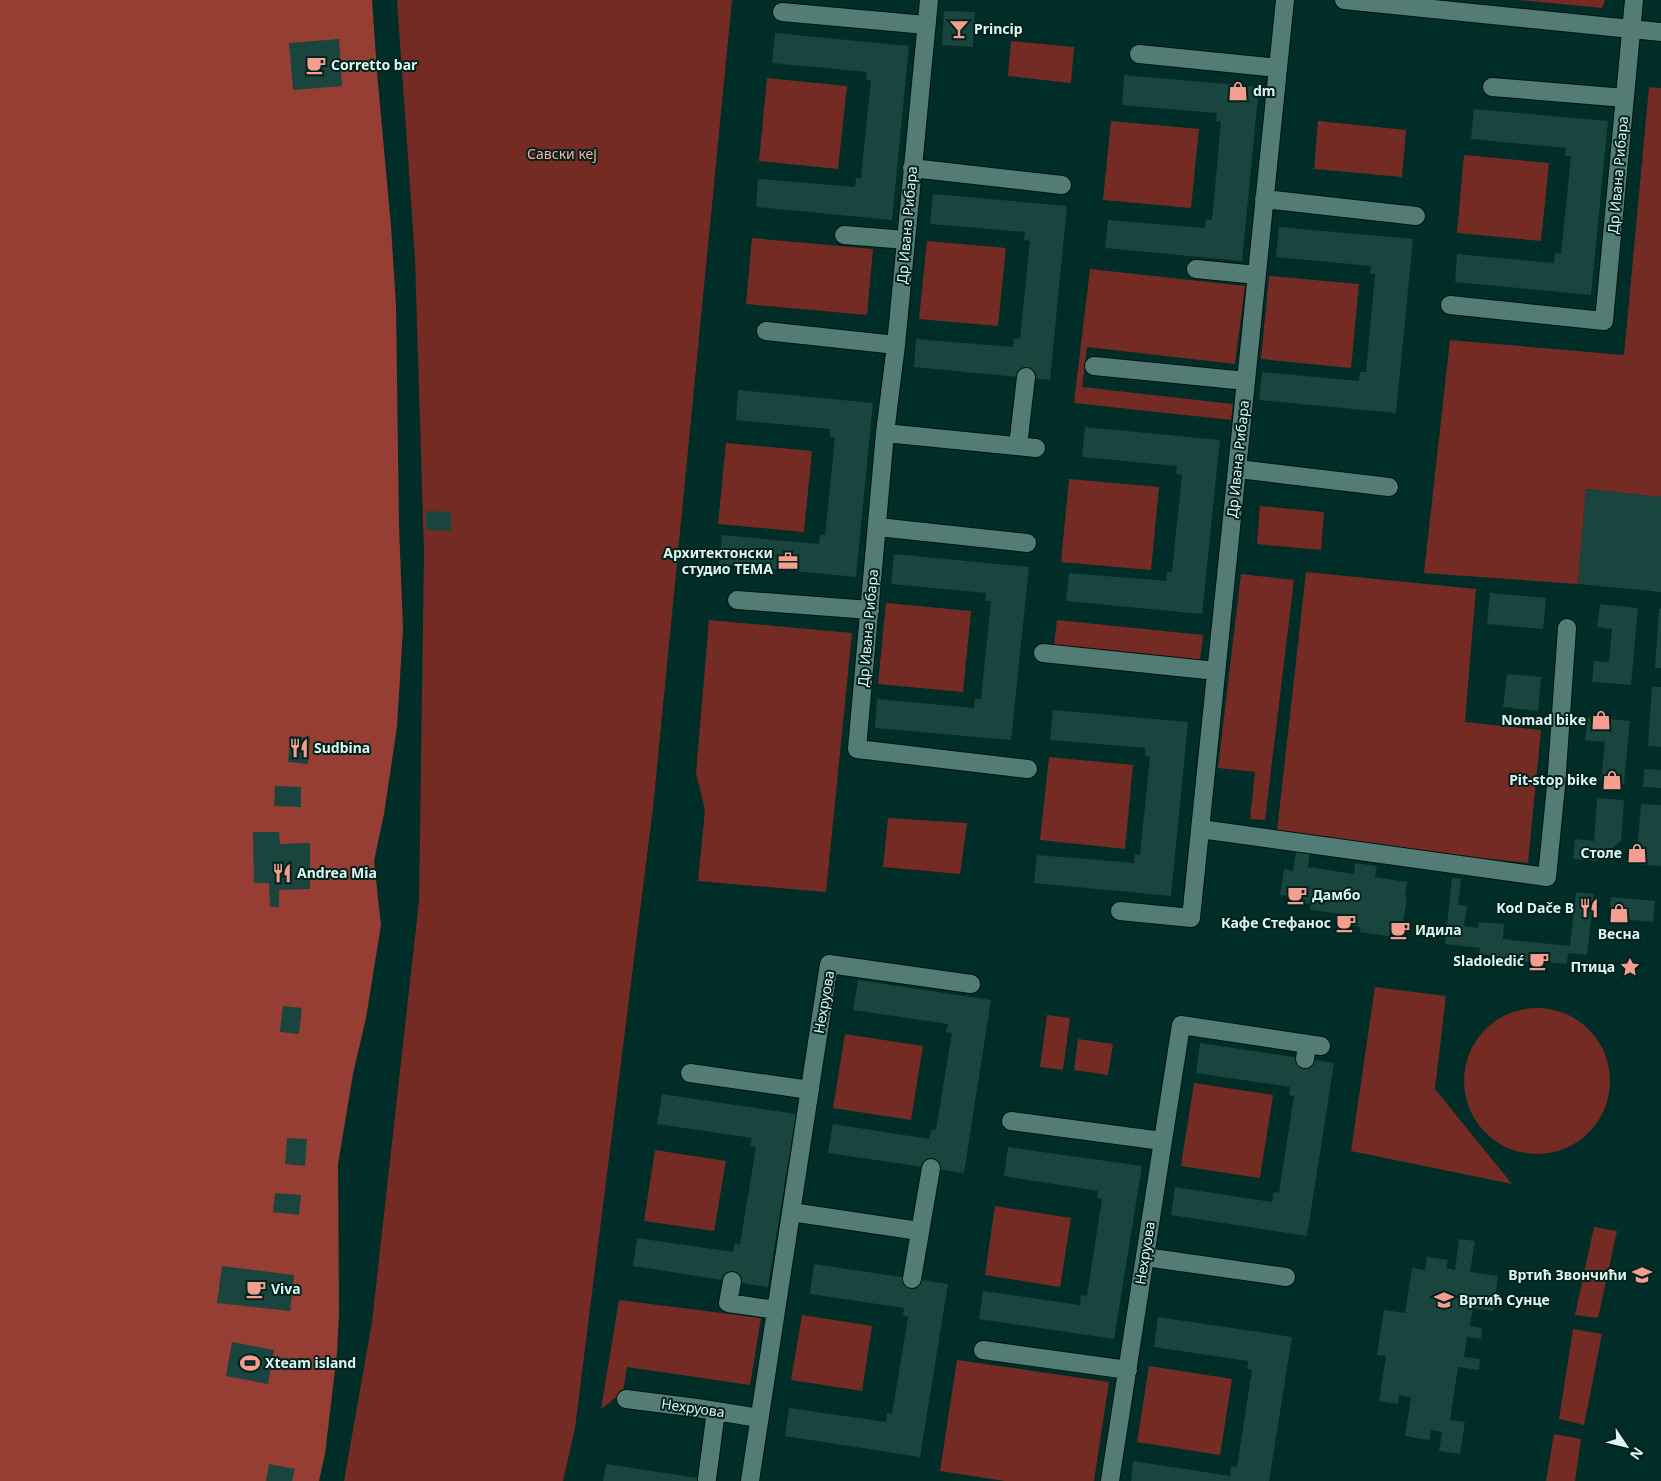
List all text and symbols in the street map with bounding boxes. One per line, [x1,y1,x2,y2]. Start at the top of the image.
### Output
bar icon: Princip [948,18,970,40]
place label: Princip [974,19,1023,38]
cafe icon: Corretto bar [305,54,327,76]
place label: Corretto bar [331,55,418,74]
shop icon: dm [1227,80,1249,102]
place label: dm [1253,81,1276,100]
street label: Др Ивана Рибара [1603,115,1632,235]
park label: Савски кеј [527,144,597,163]
street label: Др Ивана Рибара [892,165,921,285]
street label: Др Ивана Рибара [1222,399,1253,519]
place label: Архитектонски студио ТЕМА [663,543,773,578]
office icon: Архитектонски студио ТЕМА [777,550,799,572]
street label: Др Ивана Рибара [853,568,882,688]
shop icon: Nomad bike [1590,709,1612,731]
place label: Nomad bike [1501,710,1586,729]
restaurant icon: Sudbina [288,737,310,759]
place label: Sudbina [314,738,370,757]
shop icon: Pit-stop bike [1601,769,1623,791]
place label: Pit-stop bike [1509,770,1597,789]
shop icon: Столе [1626,842,1648,864]
place label: Столе [1580,843,1622,862]
restaurant icon: Andrea Mia [271,862,293,884]
place label: Andrea Mia [297,863,377,882]
cafe icon: Дамбо [1286,884,1308,906]
place label: Дамбо [1312,885,1361,904]
restaurant icon: Kod Dače B [1578,897,1600,919]
place label: Kod Dače B [1496,898,1574,917]
shop icon: Весна [1608,902,1630,924]
cafe icon: Кафе Стефанос [1335,912,1357,934]
place label: Кафе Стефанос [1221,913,1331,932]
cafe icon: Идила [1389,919,1411,941]
place label: Идила [1415,920,1462,939]
place label: Весна [1598,924,1640,943]
cafe icon: Sladoledić [1528,950,1550,972]
place label: Sladoledić [1453,951,1524,970]
place icon: Птица [1619,956,1641,978]
place label: Птица [1570,957,1615,976]
street label: Нехруова [809,969,838,1035]
street label: Нехруова [1130,1220,1159,1286]
school or university icon: Вртић Звончићи [1631,1264,1653,1286]
place label: Вртић Звончићи [1508,1265,1627,1284]
cafe icon: Viva [245,1278,267,1300]
place label: Viva [271,1279,301,1298]
school or university icon: Вртић Сунце [1433,1289,1455,1311]
place label: Вртић Сунце [1459,1290,1550,1309]
sports icon: Xteam island [239,1352,261,1374]
place label: Xteam island [265,1353,356,1372]
street label: Нехруова [660,1394,726,1421]
north arrow [1601,1421,1651,1471]
text: N [1626,1444,1648,1464]

